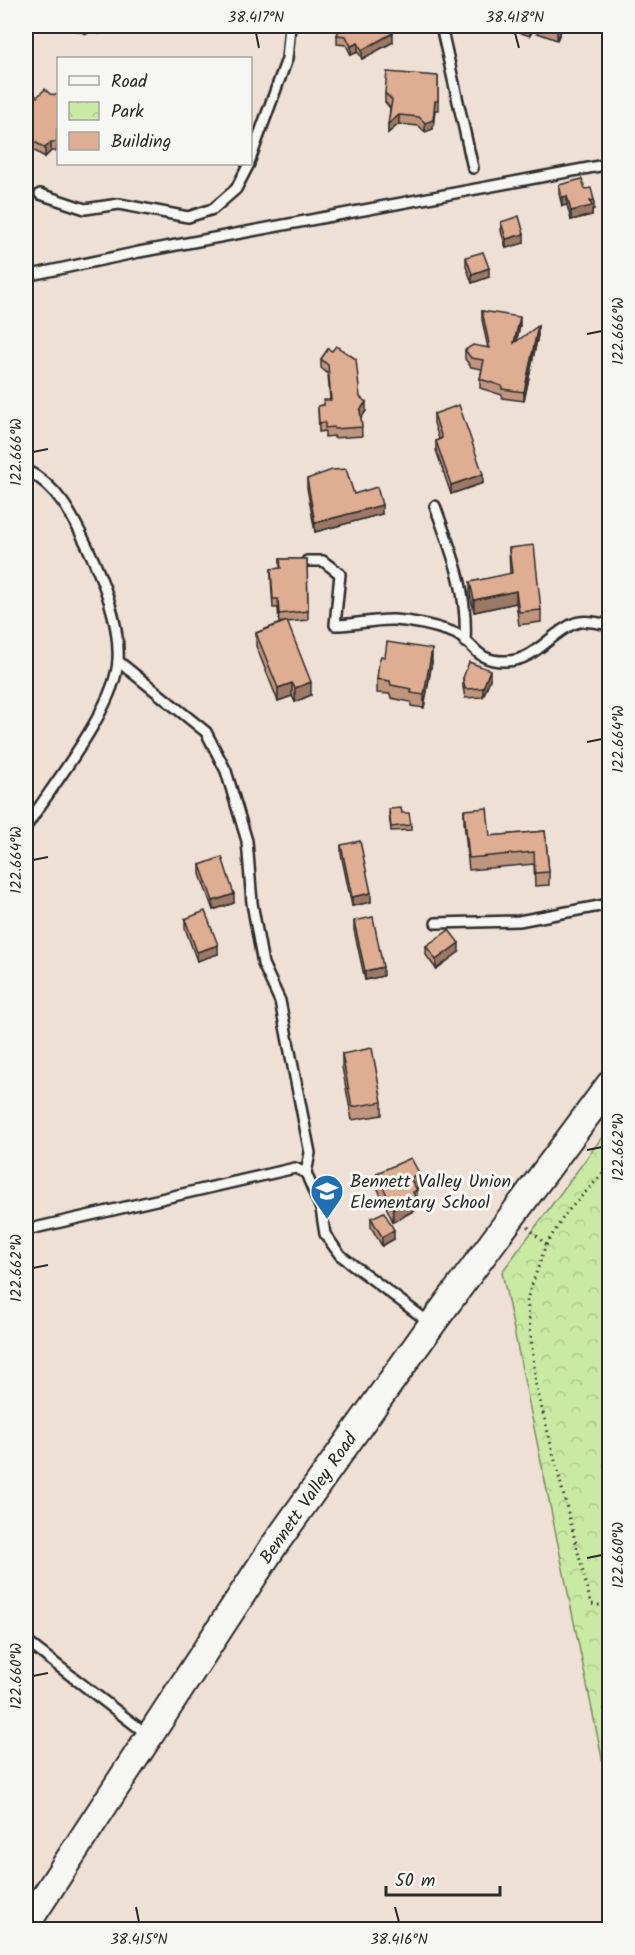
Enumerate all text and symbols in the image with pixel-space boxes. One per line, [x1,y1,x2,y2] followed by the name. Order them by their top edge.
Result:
[228,6,284,30] text: 38.417°N
[486,6,544,30] text: 38.418°N
[57,57,252,165] legend
[111,68,148,97] text: Road
[111,98,144,127] text: Park
[111,128,171,157] text: Building
[607,297,631,365] text: 122.666°W
[5,418,29,486] text: 122.666°W
[607,705,631,773] text: 122.664°W
[5,826,29,894] text: 122.664°W
[607,1113,631,1181] text: 122.662°W
[350,1168,511,1218] place label: Bennett Valley Union Elementary School
[309,1173,345,1220] school or university icon: Bennett Valley Union Elementary School
[5,1234,29,1302] text: 122.662°W
[253,1426,366,1571] street label: Bennett Valley Road
[607,1521,631,1588] text: 122.660°W
[5,1642,29,1709] text: 122.660°W
[386,1859,500,1897] scale bar
[395,1867,435,1896] text: 50 m
[110,1928,168,1952] text: 38.415°N
[370,1928,428,1952] text: 38.416°N

